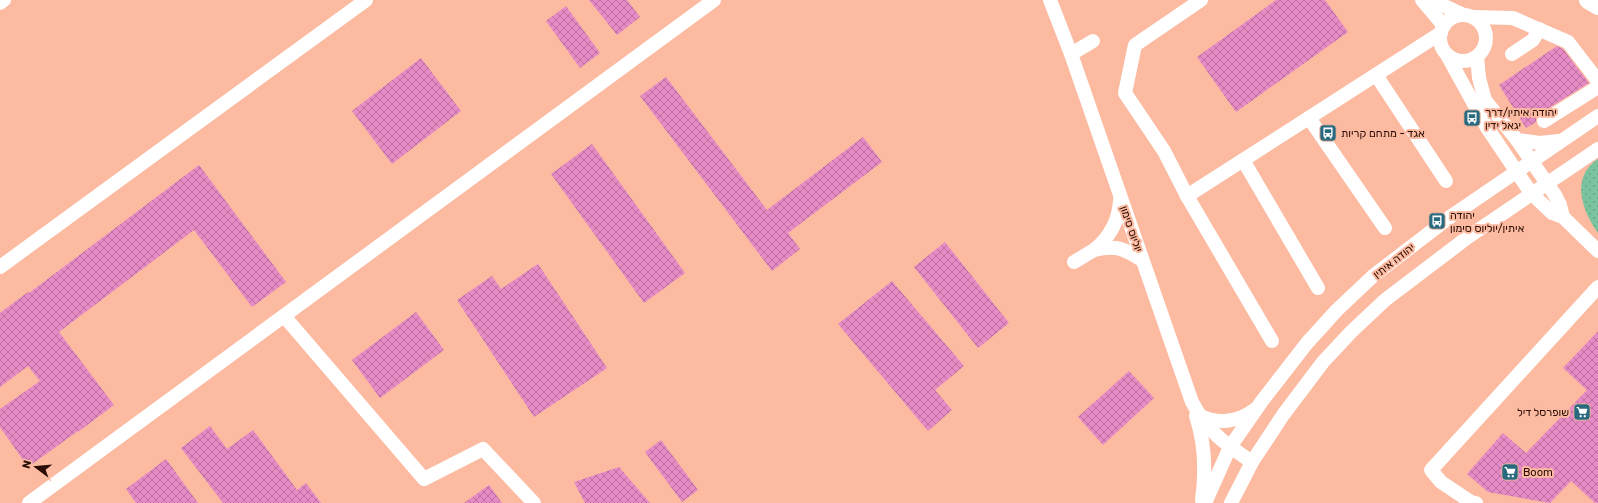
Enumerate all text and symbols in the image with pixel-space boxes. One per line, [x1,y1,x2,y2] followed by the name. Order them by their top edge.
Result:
[1485,106,1557,132] place label: יהודה איתין/דרך יגאל ידין
[1462,108,1482,128] bus stop icon: יהודה איתין/דרך יגאל ידין
[1318,123,1338,143] bus stop icon: אגד - מתחם קריות
[1341,127,1425,140] place label: אגד - מתחם קריות
[1117,204,1145,254] street label: יוליוס סימון
[1450,209,1524,235] place label: יהודה איתין/יוליוס סימון
[1427,211,1447,231] bus stop icon: יהודה איתין/יוליוס סימון
[1371,241,1417,281] street label: יהודה איתין
[1572,402,1592,422] supermarket icon: שופרסל דיל
[1517,406,1569,419] place label: שופרסל דיל
[16,447,56,487] north arrow
[20,459,34,470] text: N
[1500,462,1520,482] supermarket icon: Boom
[1523,466,1553,479] place label: Boom

